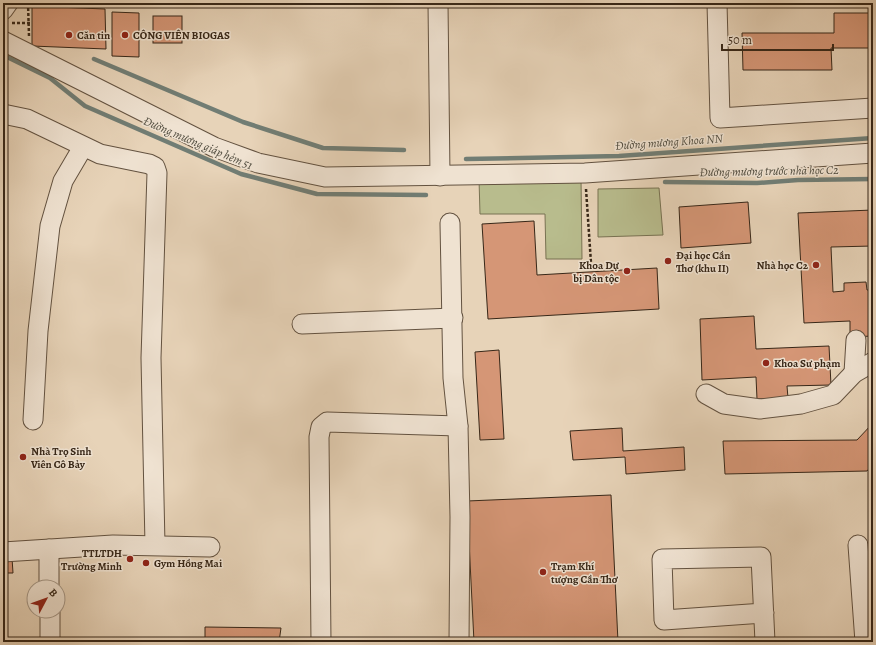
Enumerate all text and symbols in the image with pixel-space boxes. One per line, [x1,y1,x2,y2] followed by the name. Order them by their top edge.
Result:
[722,26,833,52] scale bar
[77,28,110,43] place label: Căn tin
[133,28,230,43] place label: CÔNG VIÊN BIOGAS
[64,30,74,40] marker: Căn tin
[120,30,130,40] marker: CÔNG VIÊN BIOGAS
[728,32,752,48] text: 50 m
[141,113,255,173] water label: Đường mương giáp hẻm 51
[615,130,724,154] water label: Đường mương Khoa NN
[699,162,839,180] water label: Đường mương trước nhà học C2
[676,248,731,276] place label: Đại học Cần Thơ (khu II)
[663,256,673,266] marker: Đại học Cần Thơ (khu II)
[572,258,620,286] place label: Khoa Dự bị Dân tộc
[756,258,809,273] place label: Nhà học C2
[811,260,821,270] marker: Nhà học C2
[622,266,632,276] marker: Khoa Dự bị Dân tộc
[774,356,840,371] place label: Khoa Sư phạm
[761,358,771,368] marker: Khoa Sư phạm
[30,444,92,472] place label: Nhà Trọ Sinh Viên Cô Bảy
[18,452,28,462] marker: Nhà Trọ Sinh Viên Cô Bảy
[61,546,122,574] place label: TTLTDH Trường Minh
[125,554,135,564] marker: TTLTDH Trường Minh
[154,556,222,571] place label: Gym Hồng Mai
[141,558,151,568] marker: Gym Hồng Mai
[551,559,619,587] place label: Trạm Khí tượng Cần Thơ
[538,567,548,577] marker: Trạm Khí tượng Cần Thơ
[26,579,66,619] north arrow
[45,585,61,600] text: B

